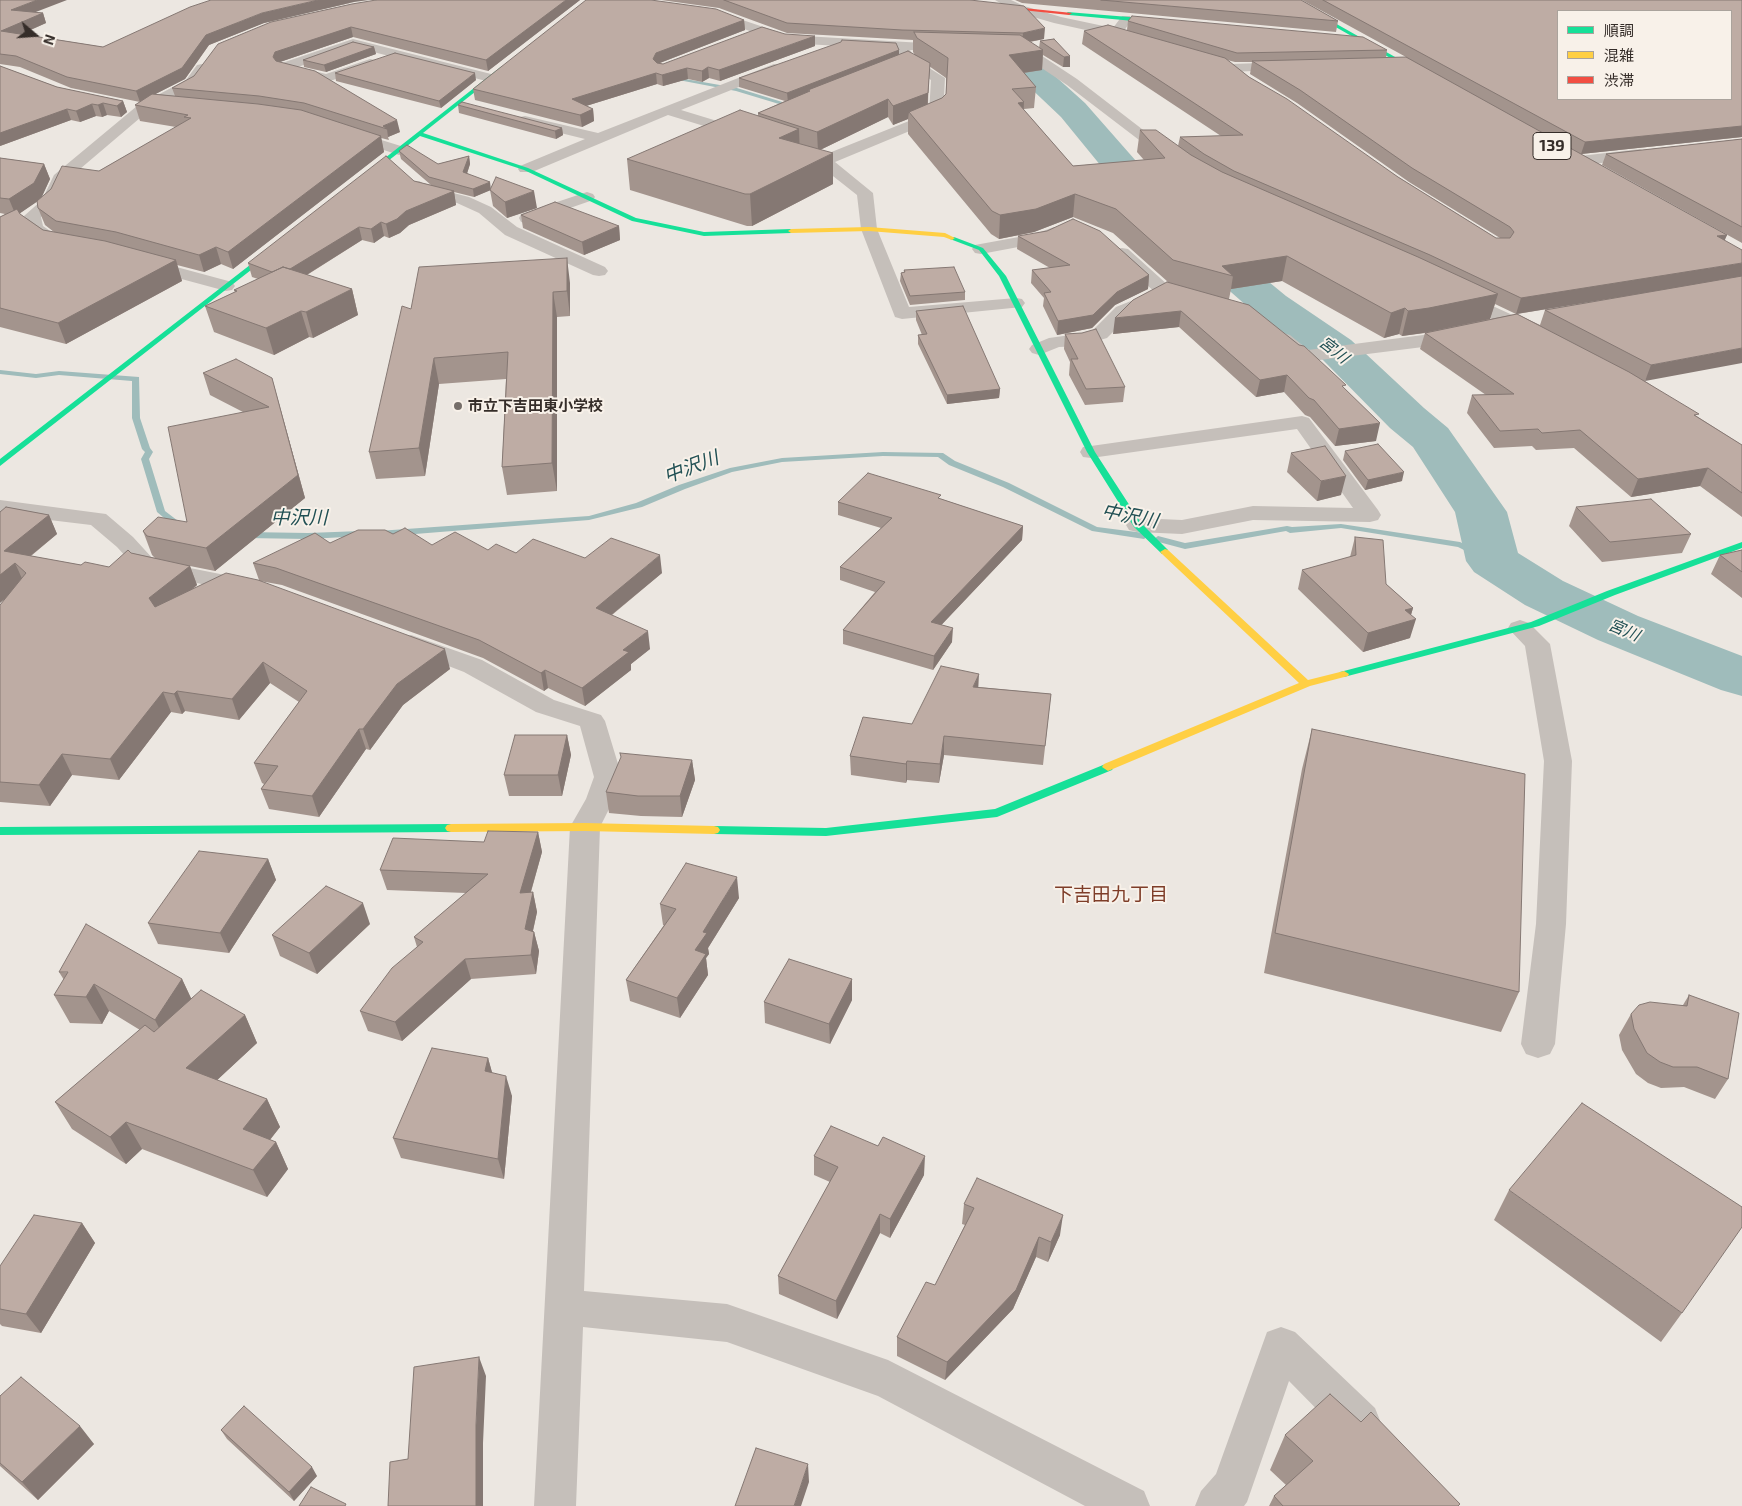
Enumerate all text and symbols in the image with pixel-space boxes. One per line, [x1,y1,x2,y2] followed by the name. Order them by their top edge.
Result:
[10,10,60,60] north arrow
[1557,10,1732,100] legend
[1604,21,1634,39] text: 順調
[40,32,59,47] text: N
[1604,46,1634,64] text: 混雑
[1604,71,1634,89] text: 渋滞
[1533,132,1571,160] road number: 139
[1315,333,1353,367] water label: 宮川
[468,397,603,415] place label: 市立下吉田東小学校
[452,400,464,412] marker: 市立下吉田東小学校
[660,446,722,488] water label: 中沢川
[1100,499,1160,533] water label: 中沢川
[271,507,327,529] water label: 中沢川
[1606,615,1642,645] water label: 宮川
[1054,884,1168,906] district label: 下吉田九丁目

